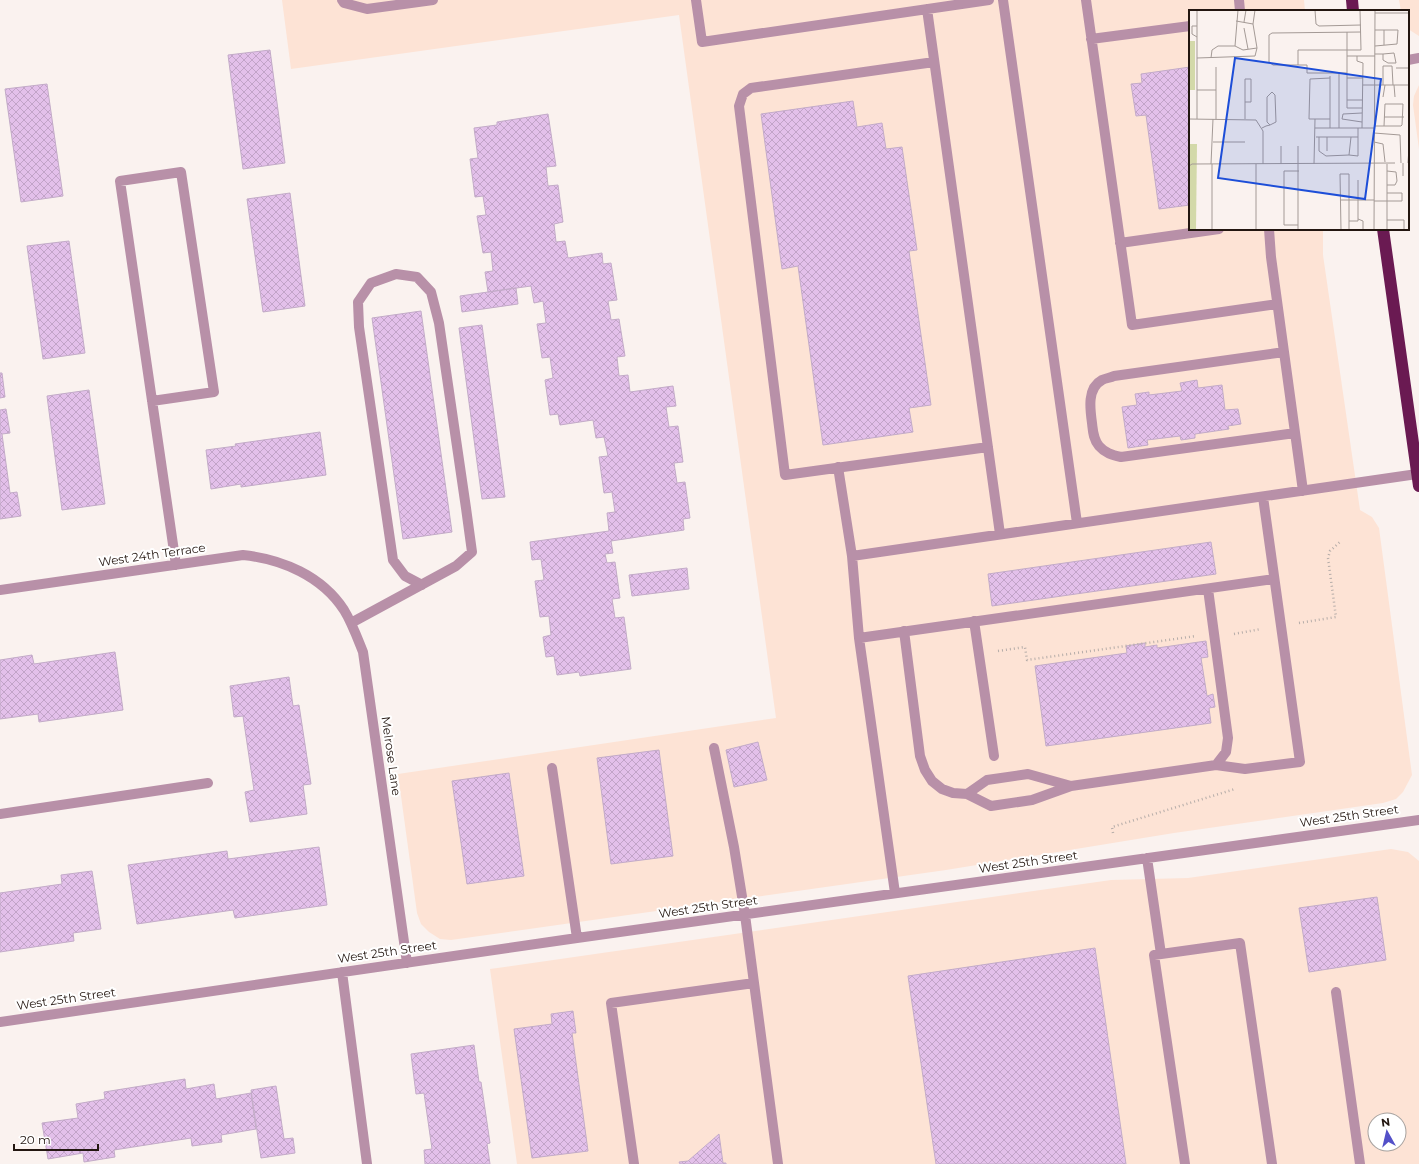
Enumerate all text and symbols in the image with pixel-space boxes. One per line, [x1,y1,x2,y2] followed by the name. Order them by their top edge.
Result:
[1189,10,1409,230] inset map
[97,540,206,569] street label: West 24th Terrace
[379,715,404,797] street label: Melrose Lane
[1298,801,1400,830] street label: West 25th Street
[977,847,1079,876] street label: West 25th Street
[657,892,759,921] street label: West 25th Street
[336,937,438,966] street label: West 25th Street
[15,984,117,1013] street label: West 25th Street
[1367,1112,1407,1152] north arrow
[1380,1115,1391,1130] text: N
[14,1126,98,1152] scale bar
[20,1132,51,1147] text: 20 m

